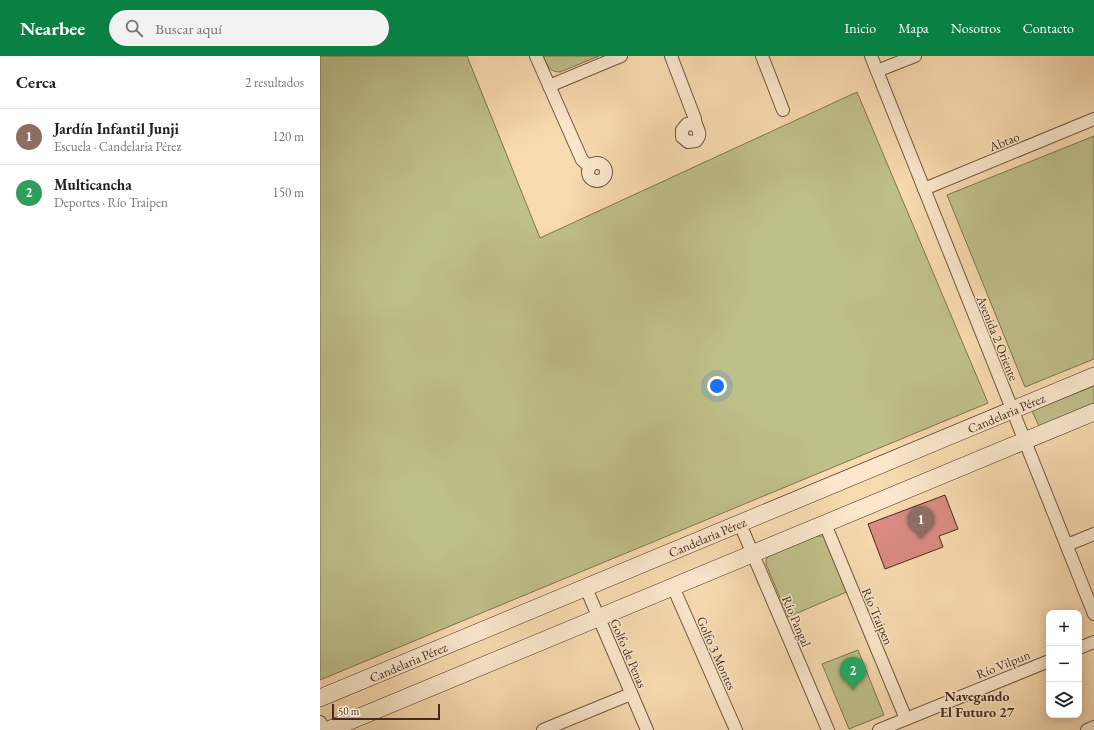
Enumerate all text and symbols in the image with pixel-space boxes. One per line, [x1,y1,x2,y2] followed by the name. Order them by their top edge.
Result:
[109,10,389,46] search box
[20,16,85,41] text: Nearbee
[123,17,145,39] icon: search
[155,19,222,38] text: Buscar aquí
[845,19,876,37] text: Inicio
[898,19,929,37] text: Mapa
[951,19,1001,37] text: Nosotros
[1023,19,1074,37] text: Contacto
[16,71,56,93] text: Cerca
[245,74,304,91] text: 2 resultados
[54,119,179,138] text: Jardín Infantil Junji
[26,128,32,145] text: 1
[273,128,304,145] text: 120 m
[986,128,1022,156] street label: Abtao
[54,138,181,155] text: Escuela · Candelaria Pérez
[54,175,132,194] text: Multicancha
[26,184,32,201] text: 2
[273,184,304,201] text: 150 m
[54,194,168,211] text: Deportes · Río Traipen
[972,292,1022,383] street label: Avenida 2 Oriente
[707,376,727,396] your location
[965,389,1048,437] street label: Candelaria Pérez
[908,506,934,539] pin: 1
[666,513,749,561] street label: Candelaria Pérez
[858,585,897,647] street label: Río Traipen
[778,593,815,649] street label: Río Pangal
[1046,610,1082,718] map controls
[1046,610,1082,646] button: +
[693,614,740,693] street label: Golfo 3 Montes
[606,616,651,690] street label: Golfo de Penas
[367,638,450,686] street label: Candelaria Pérez
[974,646,1033,683] street label: Río Vilpun
[1046,646,1082,682] button: −
[840,657,866,690] pin: 2
[1046,682,1082,718] button: layers
[940,687,1015,721] district label: Navegando El Futuro 27
[332,702,440,721] scale bar
[338,704,359,718] text: 50 m

